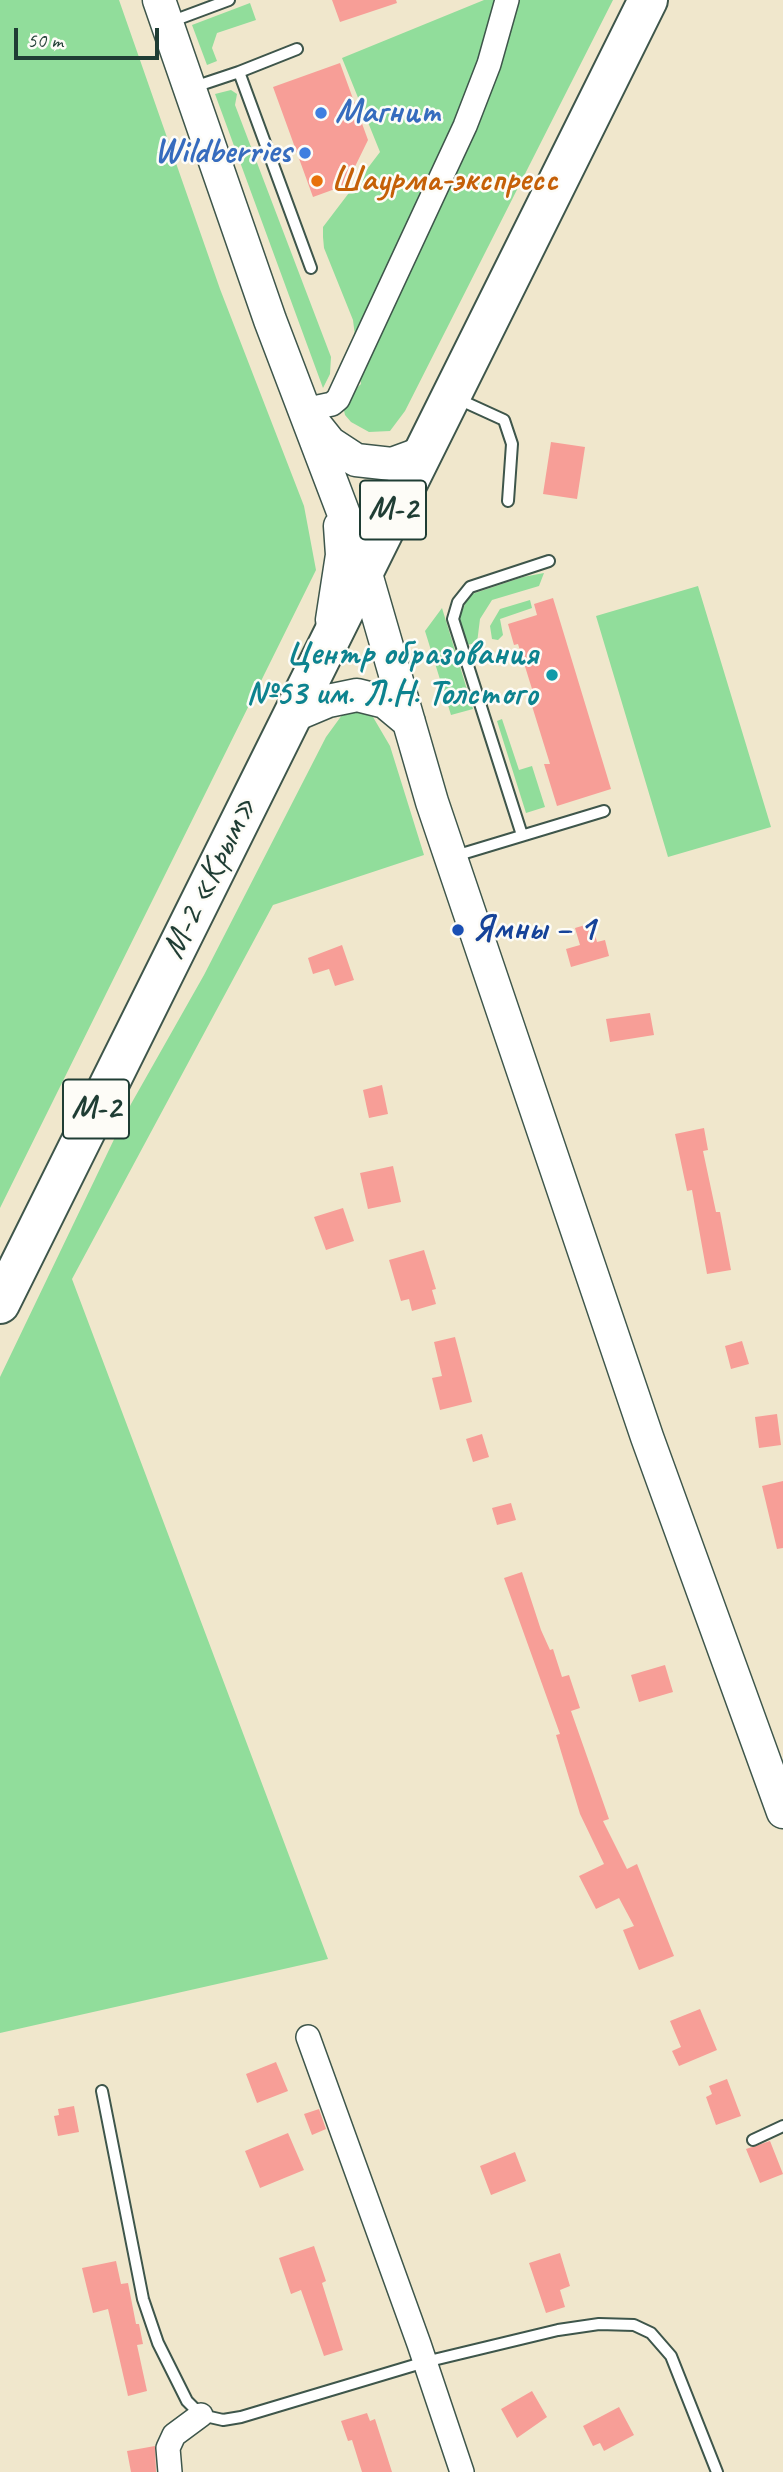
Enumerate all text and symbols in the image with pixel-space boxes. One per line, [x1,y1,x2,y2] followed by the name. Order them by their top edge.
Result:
[18,14,163,58] scale bar
[27,27,63,53] text: 50 m
[335,92,441,134] place label: Магнит
[313,105,329,121] marker: Магнит
[154,132,291,174] place label: Wildberries
[297,145,313,161] marker: Wildberries
[331,160,558,202] place label: Шаурма-экспресс
[309,173,325,189] marker: Шаурма-экспресс
[360,481,426,540] road number: М-2
[246,634,538,716] place label: Центр образования №53 им. Л.Н. Толстого
[544,667,560,683] marker: Центр образования №53 им. Л.Н. Толстого
[153,790,267,966] street label: М-2 «Крым»
[472,909,595,951] place label: Ямны – 1
[450,922,466,938] marker: Ямны – 1
[63,1079,129,1138] road number: М-2

